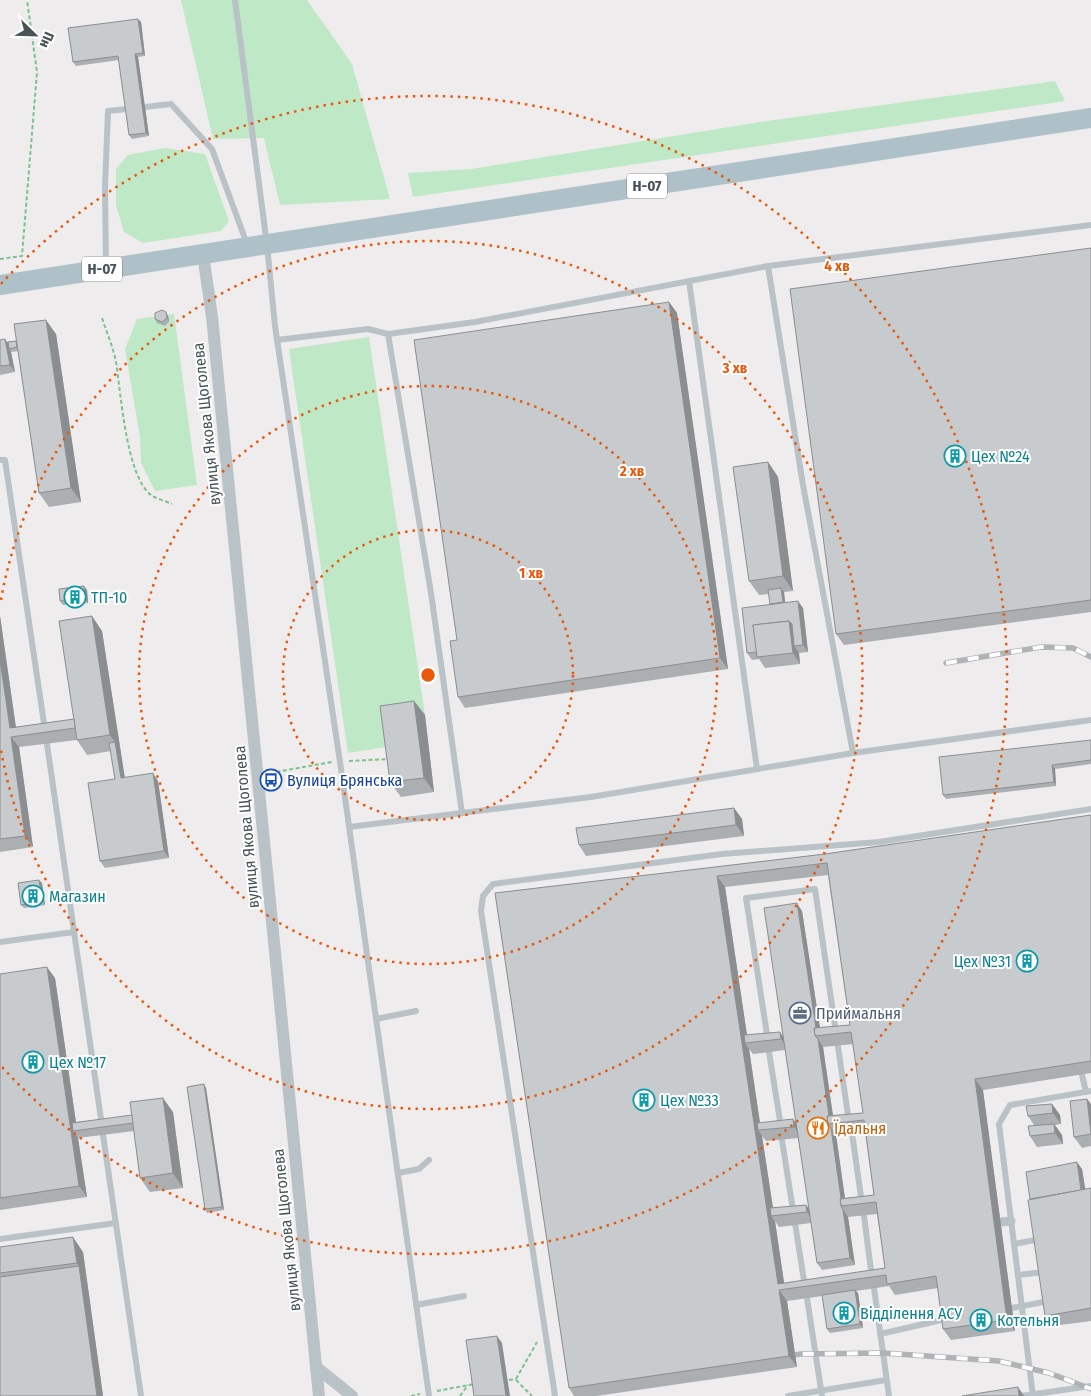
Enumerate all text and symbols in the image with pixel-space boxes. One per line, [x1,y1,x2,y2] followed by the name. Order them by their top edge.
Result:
[10,10,60,60] north arrow
[36,29,57,51] text: Пн
[627,174,667,198] road number: Н-07
[82,256,122,282] road number: Н-07
[824,257,850,275] text: 4 хв
[188,342,224,506] street label: вулиця Якова Щоголева
[722,359,748,377] text: 3 хв
[943,444,967,468] building icon: Цех №24
[971,447,1030,466] place label: Цех №24
[619,462,645,480] text: 2 хв
[519,564,543,582] text: 1 хв
[63,585,87,609] building icon: ТП-10
[91,588,127,607] place label: ТП-10
[419,666,437,684] centre of rings
[230,745,263,909] street label: вулиця Якова Щоголева
[259,768,283,792] bus stop icon: Вулиця Брянська
[287,771,402,790] place label: Вулиця Брянська
[21,884,45,908] building icon: Магазин
[49,887,106,906] place label: Магазин
[1015,949,1039,973] building icon: Цех №31
[954,952,1011,971] place label: Цех №31
[788,1001,812,1025] office icon: Приймальня
[816,1004,901,1023] place label: Приймальня
[21,1050,45,1074] building icon: Цех №17
[49,1053,107,1072] place label: Цех №17
[632,1088,656,1112] building icon: Цех №33
[660,1091,719,1110] place label: Цех №33
[806,1116,830,1140] restaurant icon: Їдальня
[833,1119,886,1138] place label: Їдальня
[268,1148,304,1312] street label: вулиця Якова Щоголева
[832,1301,856,1325] building icon: Відділення АСУ
[860,1304,962,1323] place label: Відділення АСУ
[969,1308,993,1332] building icon: Котельня
[997,1311,1059,1330] place label: Котельня

